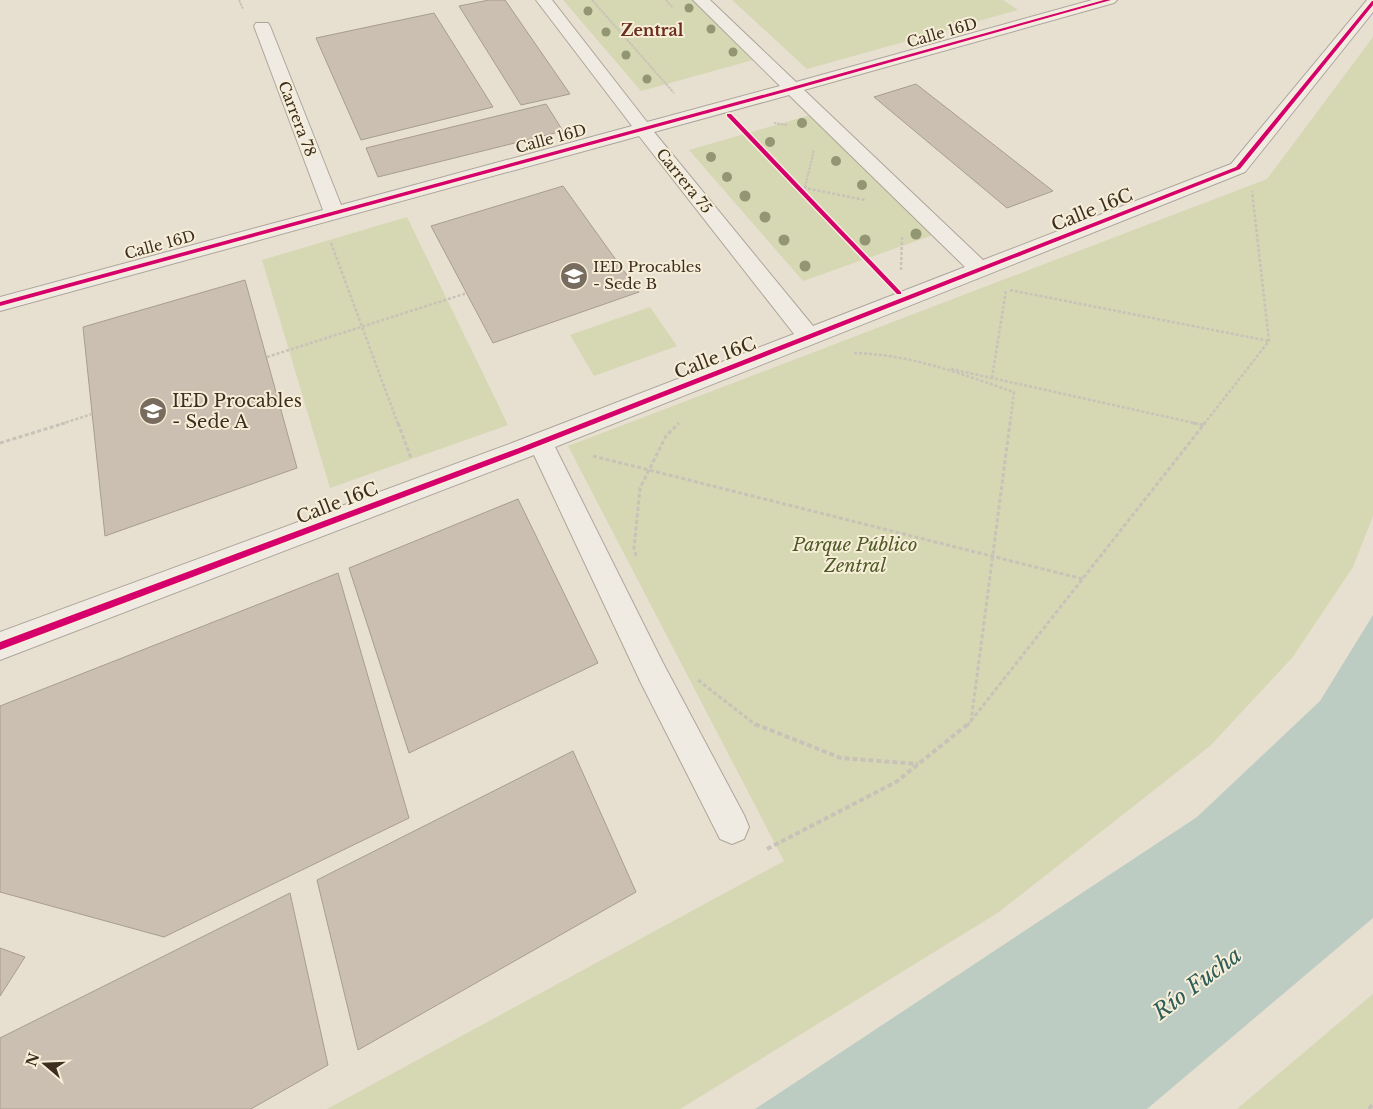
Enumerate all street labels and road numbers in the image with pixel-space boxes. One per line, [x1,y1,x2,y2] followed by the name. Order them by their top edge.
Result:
[904,13,979,52] street label: Calle 16D
[274,78,321,159] street label: Carrera 78
[513,120,588,157] street label: Calle 16D
[652,144,716,217] street label: Carrera 75
[1048,184,1136,236] street label: Calle 16C
[122,226,197,263] street label: Calle 16D
[671,332,759,384] street label: Calle 16C
[293,477,381,529] street label: Calle 16C

